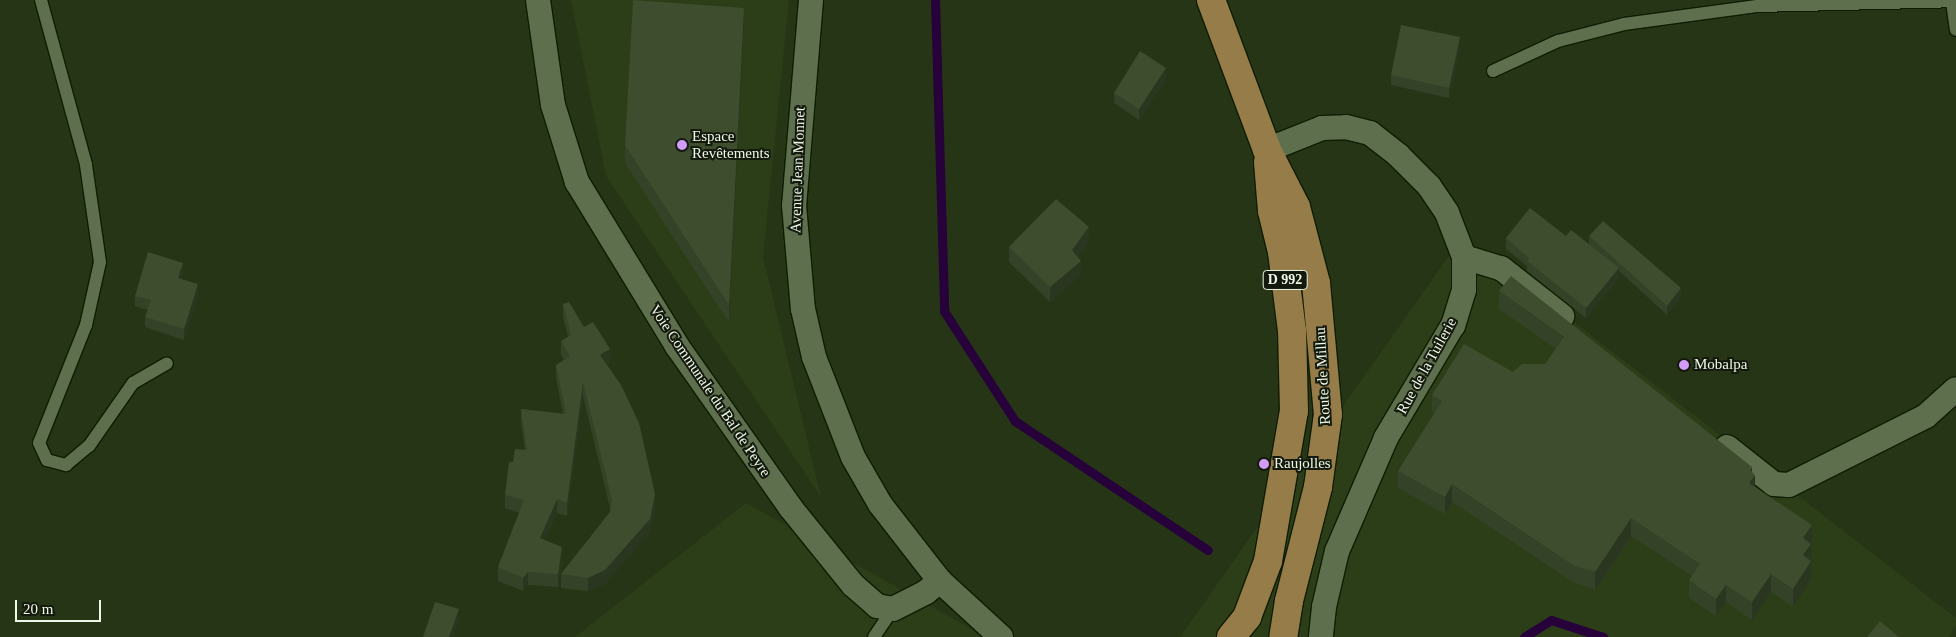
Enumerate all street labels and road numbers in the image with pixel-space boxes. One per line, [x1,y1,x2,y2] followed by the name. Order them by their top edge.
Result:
[787,107,809,233] street label: Avenue Jean Monnet
[1262,268,1308,292] road number: D 992
[646,302,774,480] street label: Voie Communale du Bal de Peyre
[1393,315,1461,417] street label: Rue de la Tuilerie
[1311,327,1335,425] street label: Route de Millau

